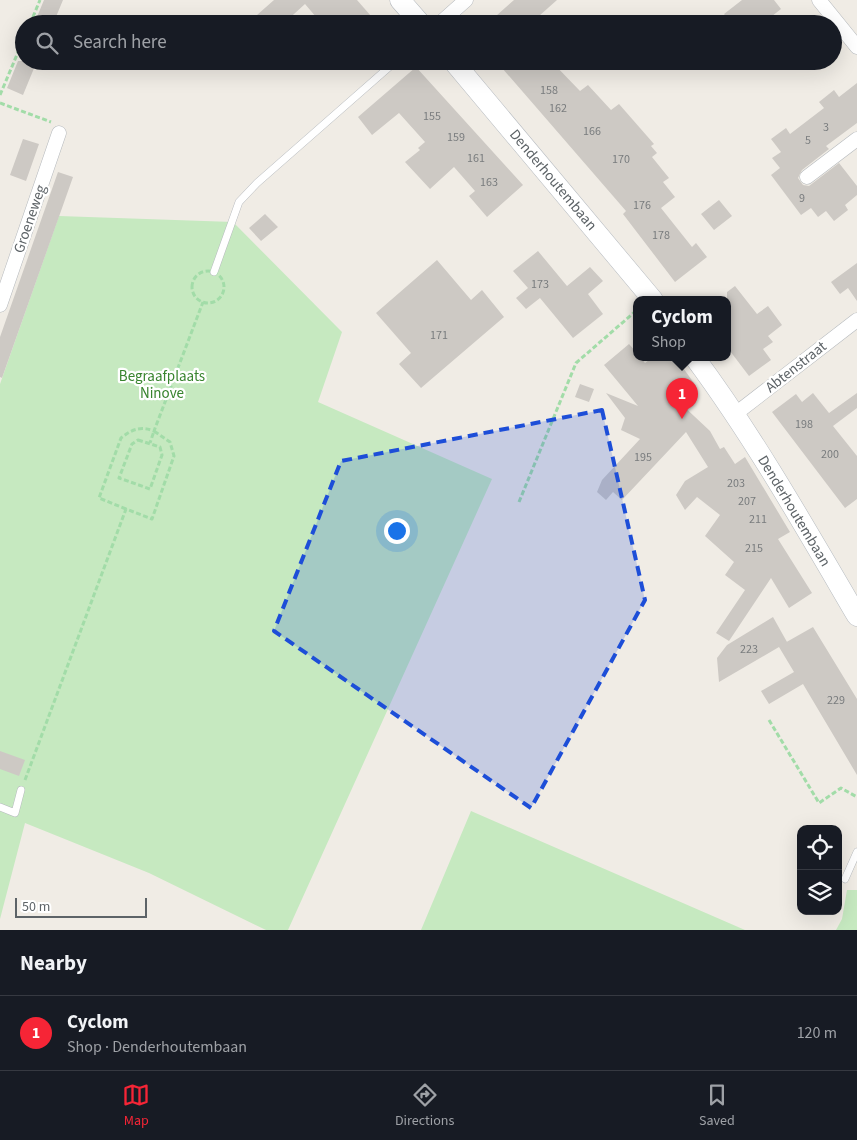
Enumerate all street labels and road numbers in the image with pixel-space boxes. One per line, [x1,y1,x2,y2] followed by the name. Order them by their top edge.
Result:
[504,125,602,235] street label: Denderhoutembaan
[8,182,52,256] street label: Groeneweg
[761,336,831,398] street label: Abtenstraat
[752,451,836,571] street label: Denderhoutembaan

